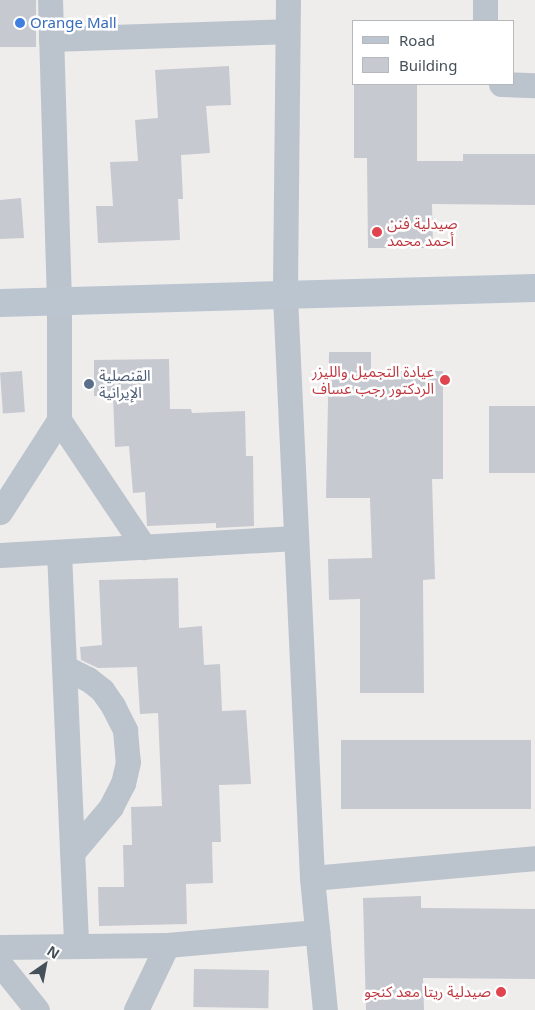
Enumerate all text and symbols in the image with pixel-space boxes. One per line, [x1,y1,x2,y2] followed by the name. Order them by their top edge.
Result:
[30,14,117,32] place label: Orange Mall
[14,17,26,29] marker: Orange Mall
[352,20,515,85] legend
[399,30,435,50] text: Road
[399,55,457,75] text: Building
[387,214,458,249] place label: صيدلية فنن أحمد محمد
[371,226,383,238] marker: صيدلية فنن أحمد محمد
[312,362,434,397] place label: عيادة التجميل والليزر الردكتور رجب عساف
[99,366,151,401] place label: القنصلية الإيرانية
[438,373,452,387] marker: عيادة التجميل والليزر الردكتور رجب عساف
[83,378,95,390] marker: القنصلية الإيرانية
[20,940,70,990] north arrow
[43,941,63,963] text: N
[364,983,491,1001] place label: صيدلية ريتا معد كنجو
[495,986,507,998] marker: صيدلية ريتا معد كنجو

